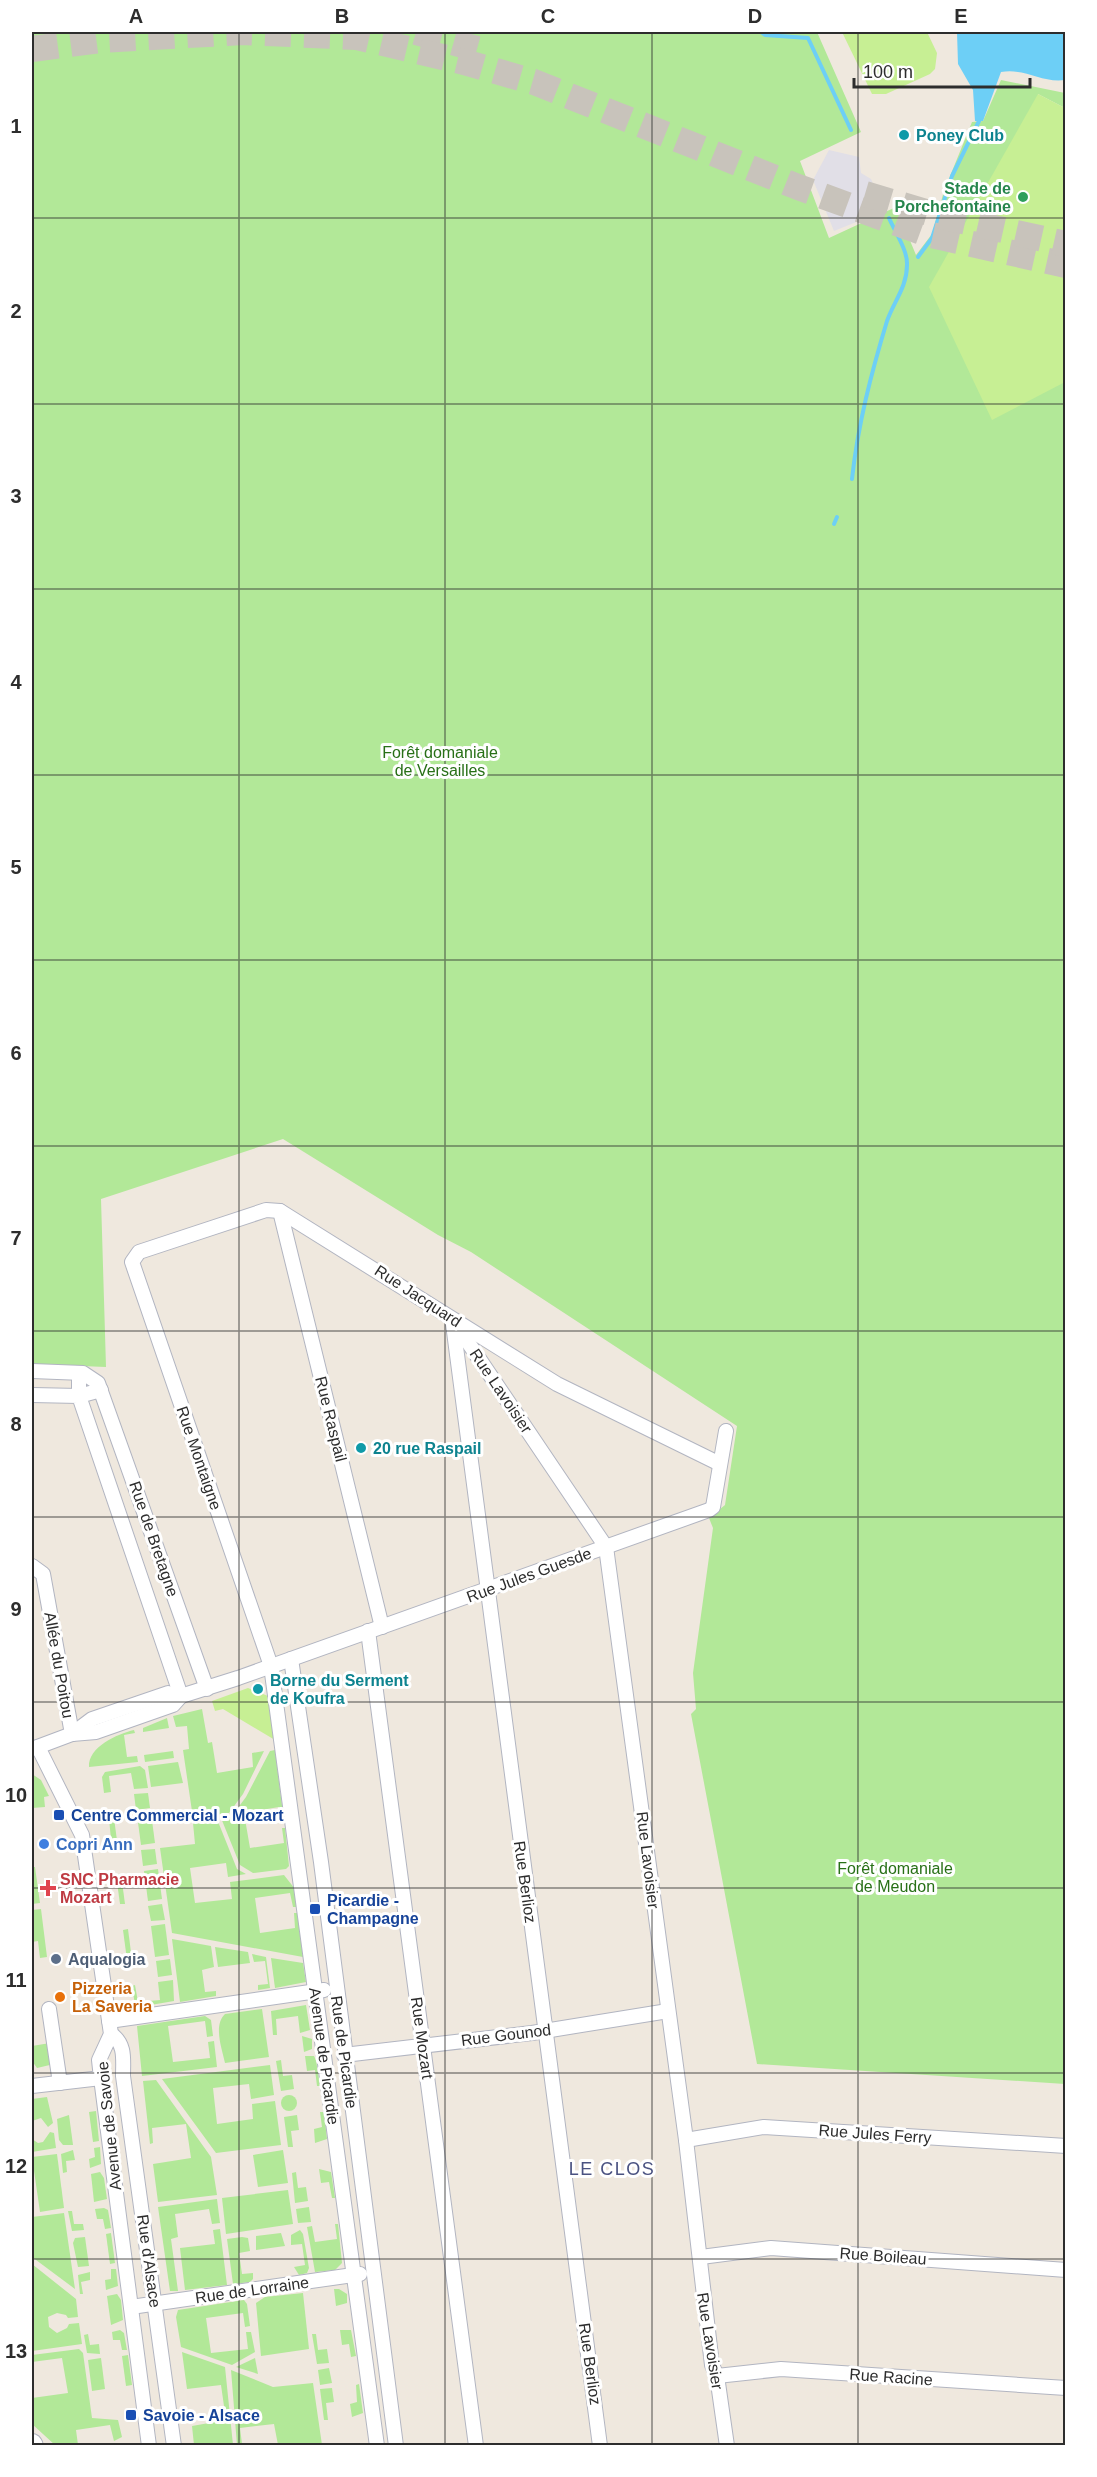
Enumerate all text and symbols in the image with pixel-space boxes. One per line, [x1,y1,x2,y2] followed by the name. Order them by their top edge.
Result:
[129,5,143,27] text: A
[335,5,349,27] text: B
[541,5,555,27] text: C
[748,5,762,27] text: D
[954,5,968,27] text: E
[854,51,1030,89] scale bar
[863,62,913,82] text: 100 m
[10,115,22,137] text: 1
[916,127,1004,144] place label: Poney Club
[897,128,911,142] marker: Poney Club
[895,180,1011,215] place label: Stade de Porchefontaine
[1016,190,1030,204] marker: Stade de Porchefontaine
[10,300,22,322] text: 2
[10,485,22,507] text: 3
[10,671,22,693] text: 4
[382,744,498,779] park label: Forêt domaniale de Versailles
[10,856,22,878] text: 5
[10,1042,22,1064] text: 6
[10,1227,22,1249] text: 7
[372,1262,464,1330] street label: Rue Jacquard
[467,1346,536,1437] street label: Rue Lavoisier
[312,1375,350,1463] street label: Rue Raspail
[173,1404,225,1512] street label: Rue Montaigne
[10,1413,22,1435] text: 8
[373,1440,482,1457] place label: 20 rue Raspail
[354,1441,368,1455] marker: 20 rue Raspail
[126,1479,182,1599] street label: Rue de Bretagne
[464,1544,594,1605] street label: Rue Jules Guesde
[10,1598,22,1620] text: 9
[41,1611,77,1719] street label: Allée du Poitou
[270,1672,409,1707] place label: Borne du Serment de Koufra
[251,1682,265,1696] marker: Borne du Serment de Koufra
[5,1784,27,1806] text: 10
[71,1807,284,1824] place label: Centre Commercial - Mozart
[52,1808,66,1822] marker: Centre Commercial - Mozart
[634,1810,662,1910] street label: Rue Lavoisier
[56,1836,133,1853] place label: Copri Ann
[37,1837,51,1851] marker: Copri Ann
[511,1840,539,1924] street label: Rue Berlioz
[837,1860,953,1895] park label: Forêt domaniale de Meudon
[60,1871,179,1906] place label: SNC Pharmacie Mozart
[41,1881,55,1895] marker: SNC Pharmacie Mozart
[327,1892,419,1927] place label: Picardie - Champagne
[308,1902,322,1916] marker: Picardie - Champagne
[68,1951,145,1968] place label: Aqualogia
[49,1952,63,1966] marker: Aqualogia
[5,1969,27,1991] text: 11
[72,1980,152,2015] place label: Pizzeria La Saveria
[306,1986,342,2126] street label: Avenue de Picardie
[53,1990,67,2004] marker: Pizzeria La Saveria
[328,1994,360,2110] street label: Rue de Picardie
[408,1996,436,2081] street label: Rue Mozart
[460,2021,552,2049] street label: Rue Gounod
[94,2061,124,2191] street label: Avenue de Savoie
[818,2122,932,2146] street label: Rue Jules Ferry
[5,2155,27,2177] text: 12
[569,2159,655,2179] district label: LE CLOS
[134,2213,164,2309] street label: Rue d'Alsace
[839,2244,927,2268] street label: Rue Boileau
[194,2274,310,2306] street label: Rue de Lorraine
[694,2291,726,2391] street label: Rue Lavoisier
[576,2322,604,2406] street label: Rue Berlioz
[5,2340,27,2362] text: 13
[849,2366,933,2388] street label: Rue Racine
[143,2407,260,2424] place label: Savoie - Alsace
[124,2408,138,2422] marker: Savoie - Alsace

